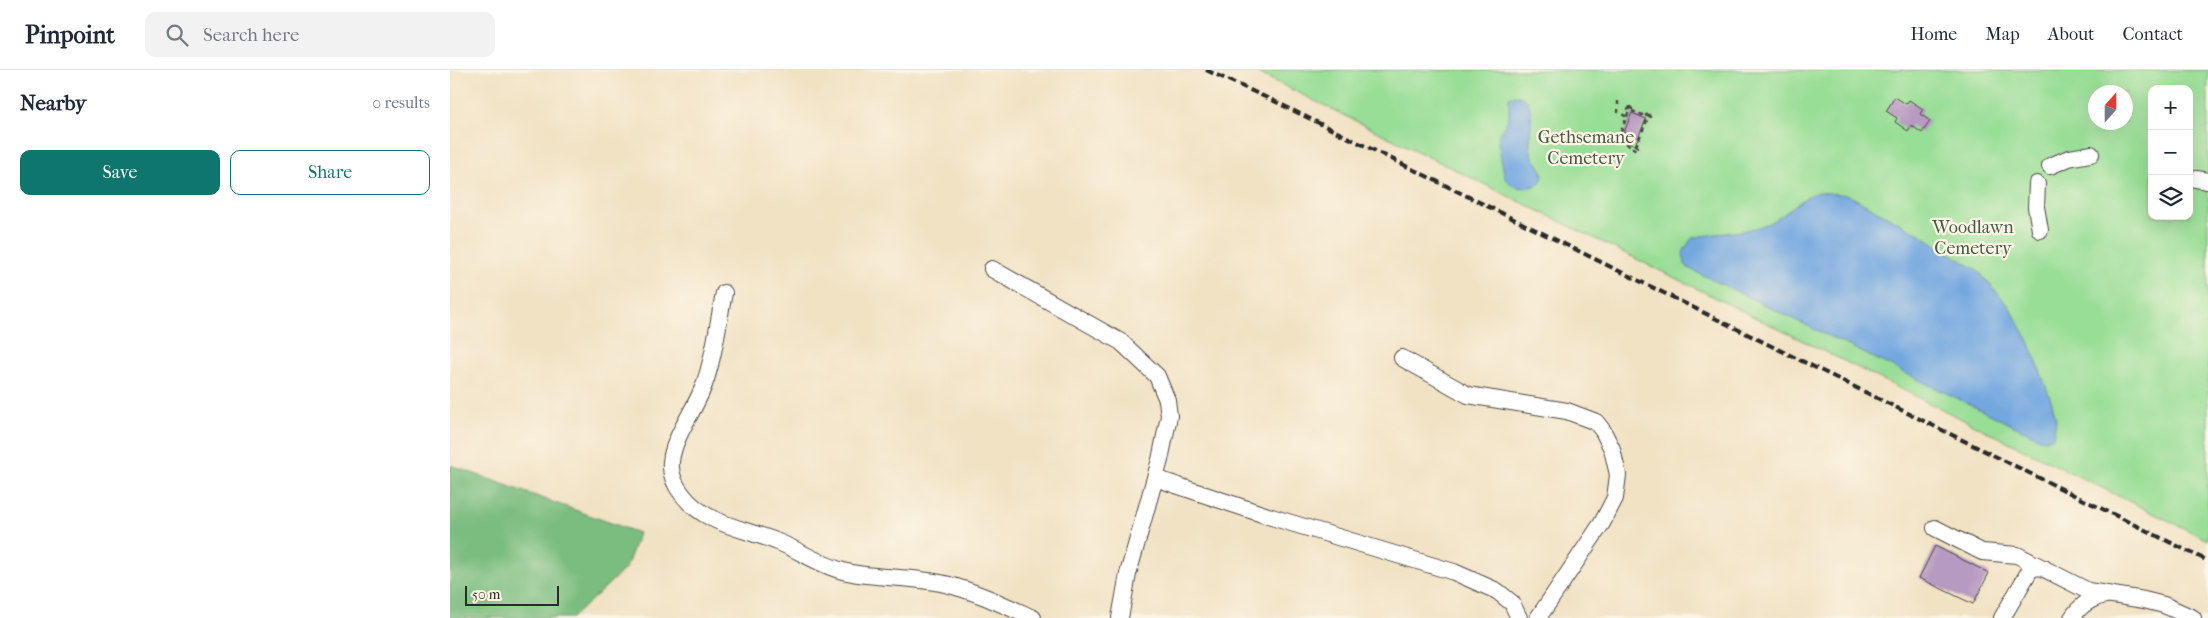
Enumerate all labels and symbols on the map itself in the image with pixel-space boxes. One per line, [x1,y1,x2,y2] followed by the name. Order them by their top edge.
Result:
[2088,85,2133,130] north arrow
[1538,127,1634,169] park label: Gethsemane Cemetery
[1931,217,2014,259] park label: Woodlawn Cemetery
[465,583,559,606] scale bar

